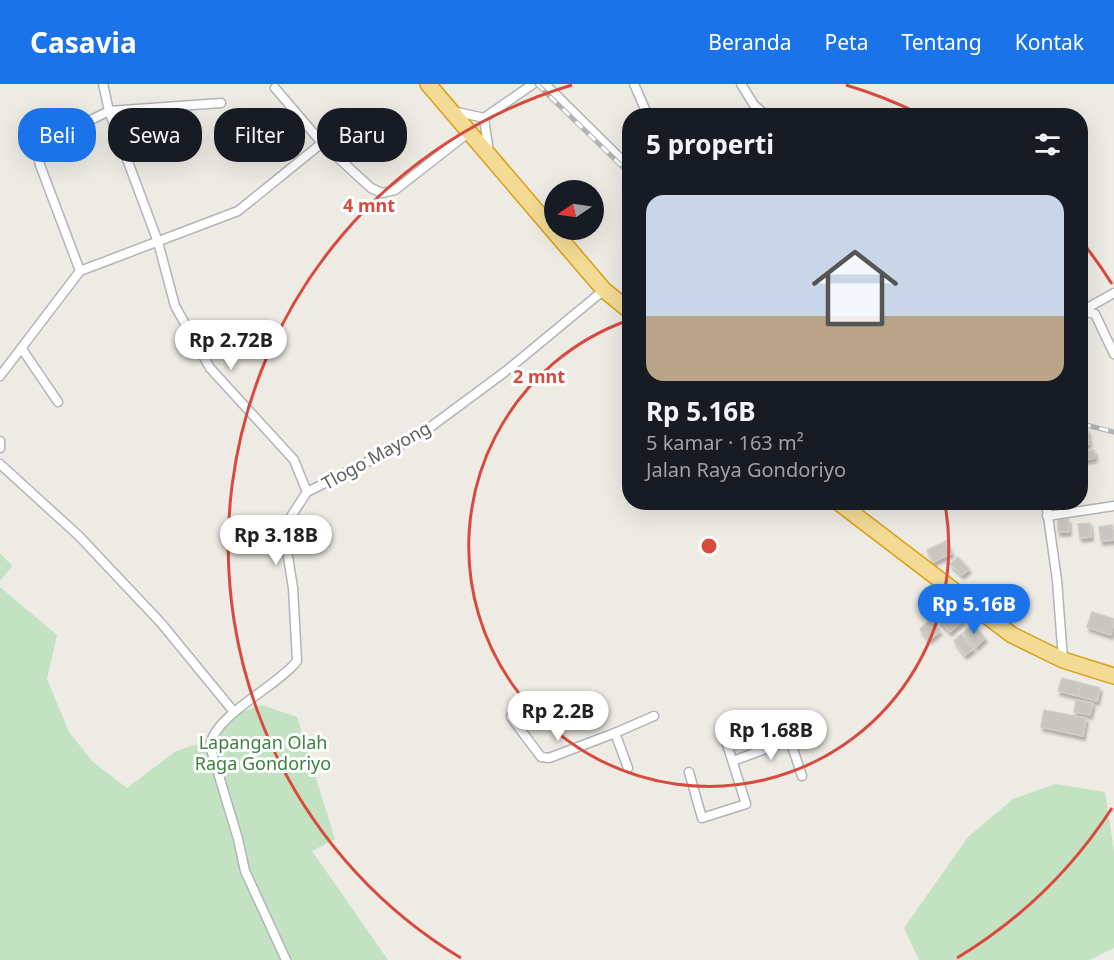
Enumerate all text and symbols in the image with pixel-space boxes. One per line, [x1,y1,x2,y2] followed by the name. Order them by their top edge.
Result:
[30,23,137,61] text: Casavia
[708,28,792,56] text: Beranda
[825,28,868,56] text: Peta
[901,28,982,56] text: Tentang
[1015,28,1084,56] text: Kontak
[18,108,96,162] chip: Beli
[108,108,202,162] chip: Sewa
[214,108,305,162] chip: Filter
[317,108,407,162] chip: Baru
[646,126,774,162] text: 5 properti
[1031,128,1064,161] icon: filters
[544,180,604,240] north arrow
[544,180,604,240] map controls
[343,193,395,217] text: 4 mnt
[801,234,909,342] icon: home
[169,320,293,371] pin: Rp 2.72B
[189,326,273,353] text: Rp 2.72B
[513,364,565,388] text: 2 mnt
[646,393,755,429] text: Rp 5.16B
[317,415,435,495] street label: Tlogo Mayong
[646,429,804,456] text: 5 kamar · 163 m²
[646,456,846,483] text: Jalan Raya Gondoriyo
[214,515,338,566] pin: Rp 3.18B
[234,521,318,548] text: Rp 3.18B
[699,536,719,556] centre of rings
[912,584,1036,635] pin: Rp 5.16B
[932,590,1016,617] text: Rp 5.16B
[503,691,613,742] pin: Rp 2.2B
[522,697,594,724] text: Rp 2.2B
[709,710,833,761] pin: Rp 1.68B
[729,716,813,743] text: Rp 1.68B
[195,730,331,775] park label: Lapangan Olah Raga Gondoriyo

